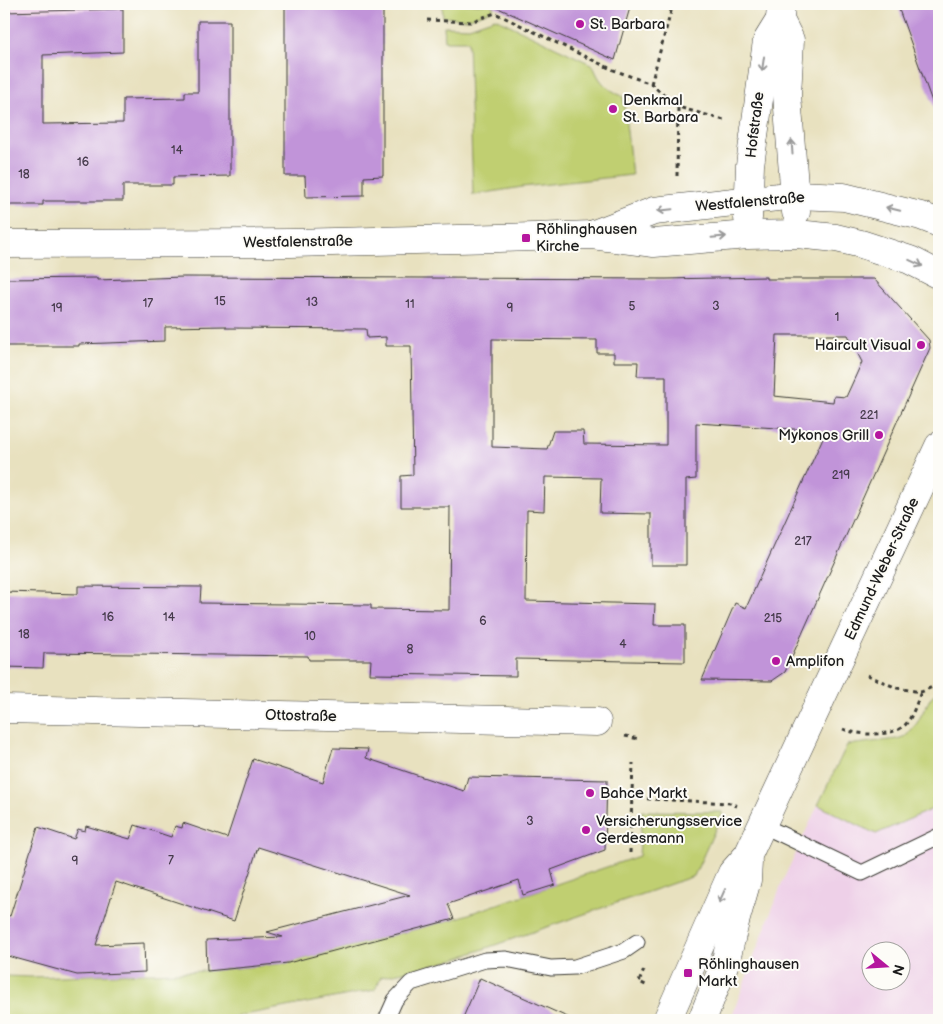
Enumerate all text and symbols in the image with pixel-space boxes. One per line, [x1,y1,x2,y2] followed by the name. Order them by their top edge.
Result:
[590,15,665,34] place label: St. Barbara
[574,18,586,30] marker: St. Barbara
[758,56,768,72] one-way arrow
[623,91,698,127] place label: Denkmal St. Barbara
[742,91,768,159] street label: Hofstraße
[607,103,619,115] marker: Denkmal St. Barbara
[787,139,797,155] one-way arrow
[171,143,184,158] house number: 14
[77,155,89,170] house number: 16
[18,167,30,182] house number: 18
[694,188,806,216] street label: Westfalenstraße
[885,204,901,213] one-way arrow
[657,205,673,215] one-way arrow
[536,220,637,256] place label: Röhlinghausen Kirche
[243,232,353,252] street label: Westfalenstraße
[520,232,532,244] marker: Röhlinghausen Kirche
[710,232,726,242] one-way arrow
[908,258,923,268] one-way arrow
[214,294,226,309] house number: 15
[306,295,318,310] house number: 13
[143,296,153,311] house number: 17
[405,297,415,312] house number: 11
[629,299,636,314] house number: 5
[712,299,720,314] house number: 3
[51,301,63,316] house number: 19
[507,301,514,316] house number: 9
[835,310,839,325] house number: 1
[815,336,911,355] place label: Haircult Visual
[915,339,927,351] marker: Haircult Visual
[860,408,878,423] house number: 221
[778,426,869,445] place label: Mykonos Grill
[873,429,885,441] marker: Mykonos Grill
[832,468,850,483] house number: 219
[841,495,923,643] street label: Edmund-Weber-Straße
[794,534,812,549] house number: 217
[102,610,114,625] house number: 16
[163,610,176,625] house number: 14
[764,611,782,626] house number: 215
[479,614,487,629] house number: 6
[18,627,30,642] house number: 18
[304,629,316,644] house number: 10
[619,637,627,652] house number: 4
[407,642,414,657] house number: 8
[786,652,844,671] place label: Amplifon
[770,655,782,667] marker: Amplifon
[265,706,337,726] street label: Ottostraße
[600,784,688,803] place label: Bahce Markt
[584,787,596,799] marker: Bahce Markt
[596,812,742,848] place label: Versicherungsservice Gerdesmann
[526,814,534,829] house number: 3
[580,824,592,836] marker: Versicherungsservice Gerdesmann
[168,853,174,868] house number: 7
[72,854,79,869] house number: 9
[716,888,726,903] one-way arrow
[860,942,910,992] north arrow
[698,955,799,991] place label: Röhlinghausen Markt
[888,962,908,977] text: N
[682,967,694,979] marker: Röhlinghausen Markt

